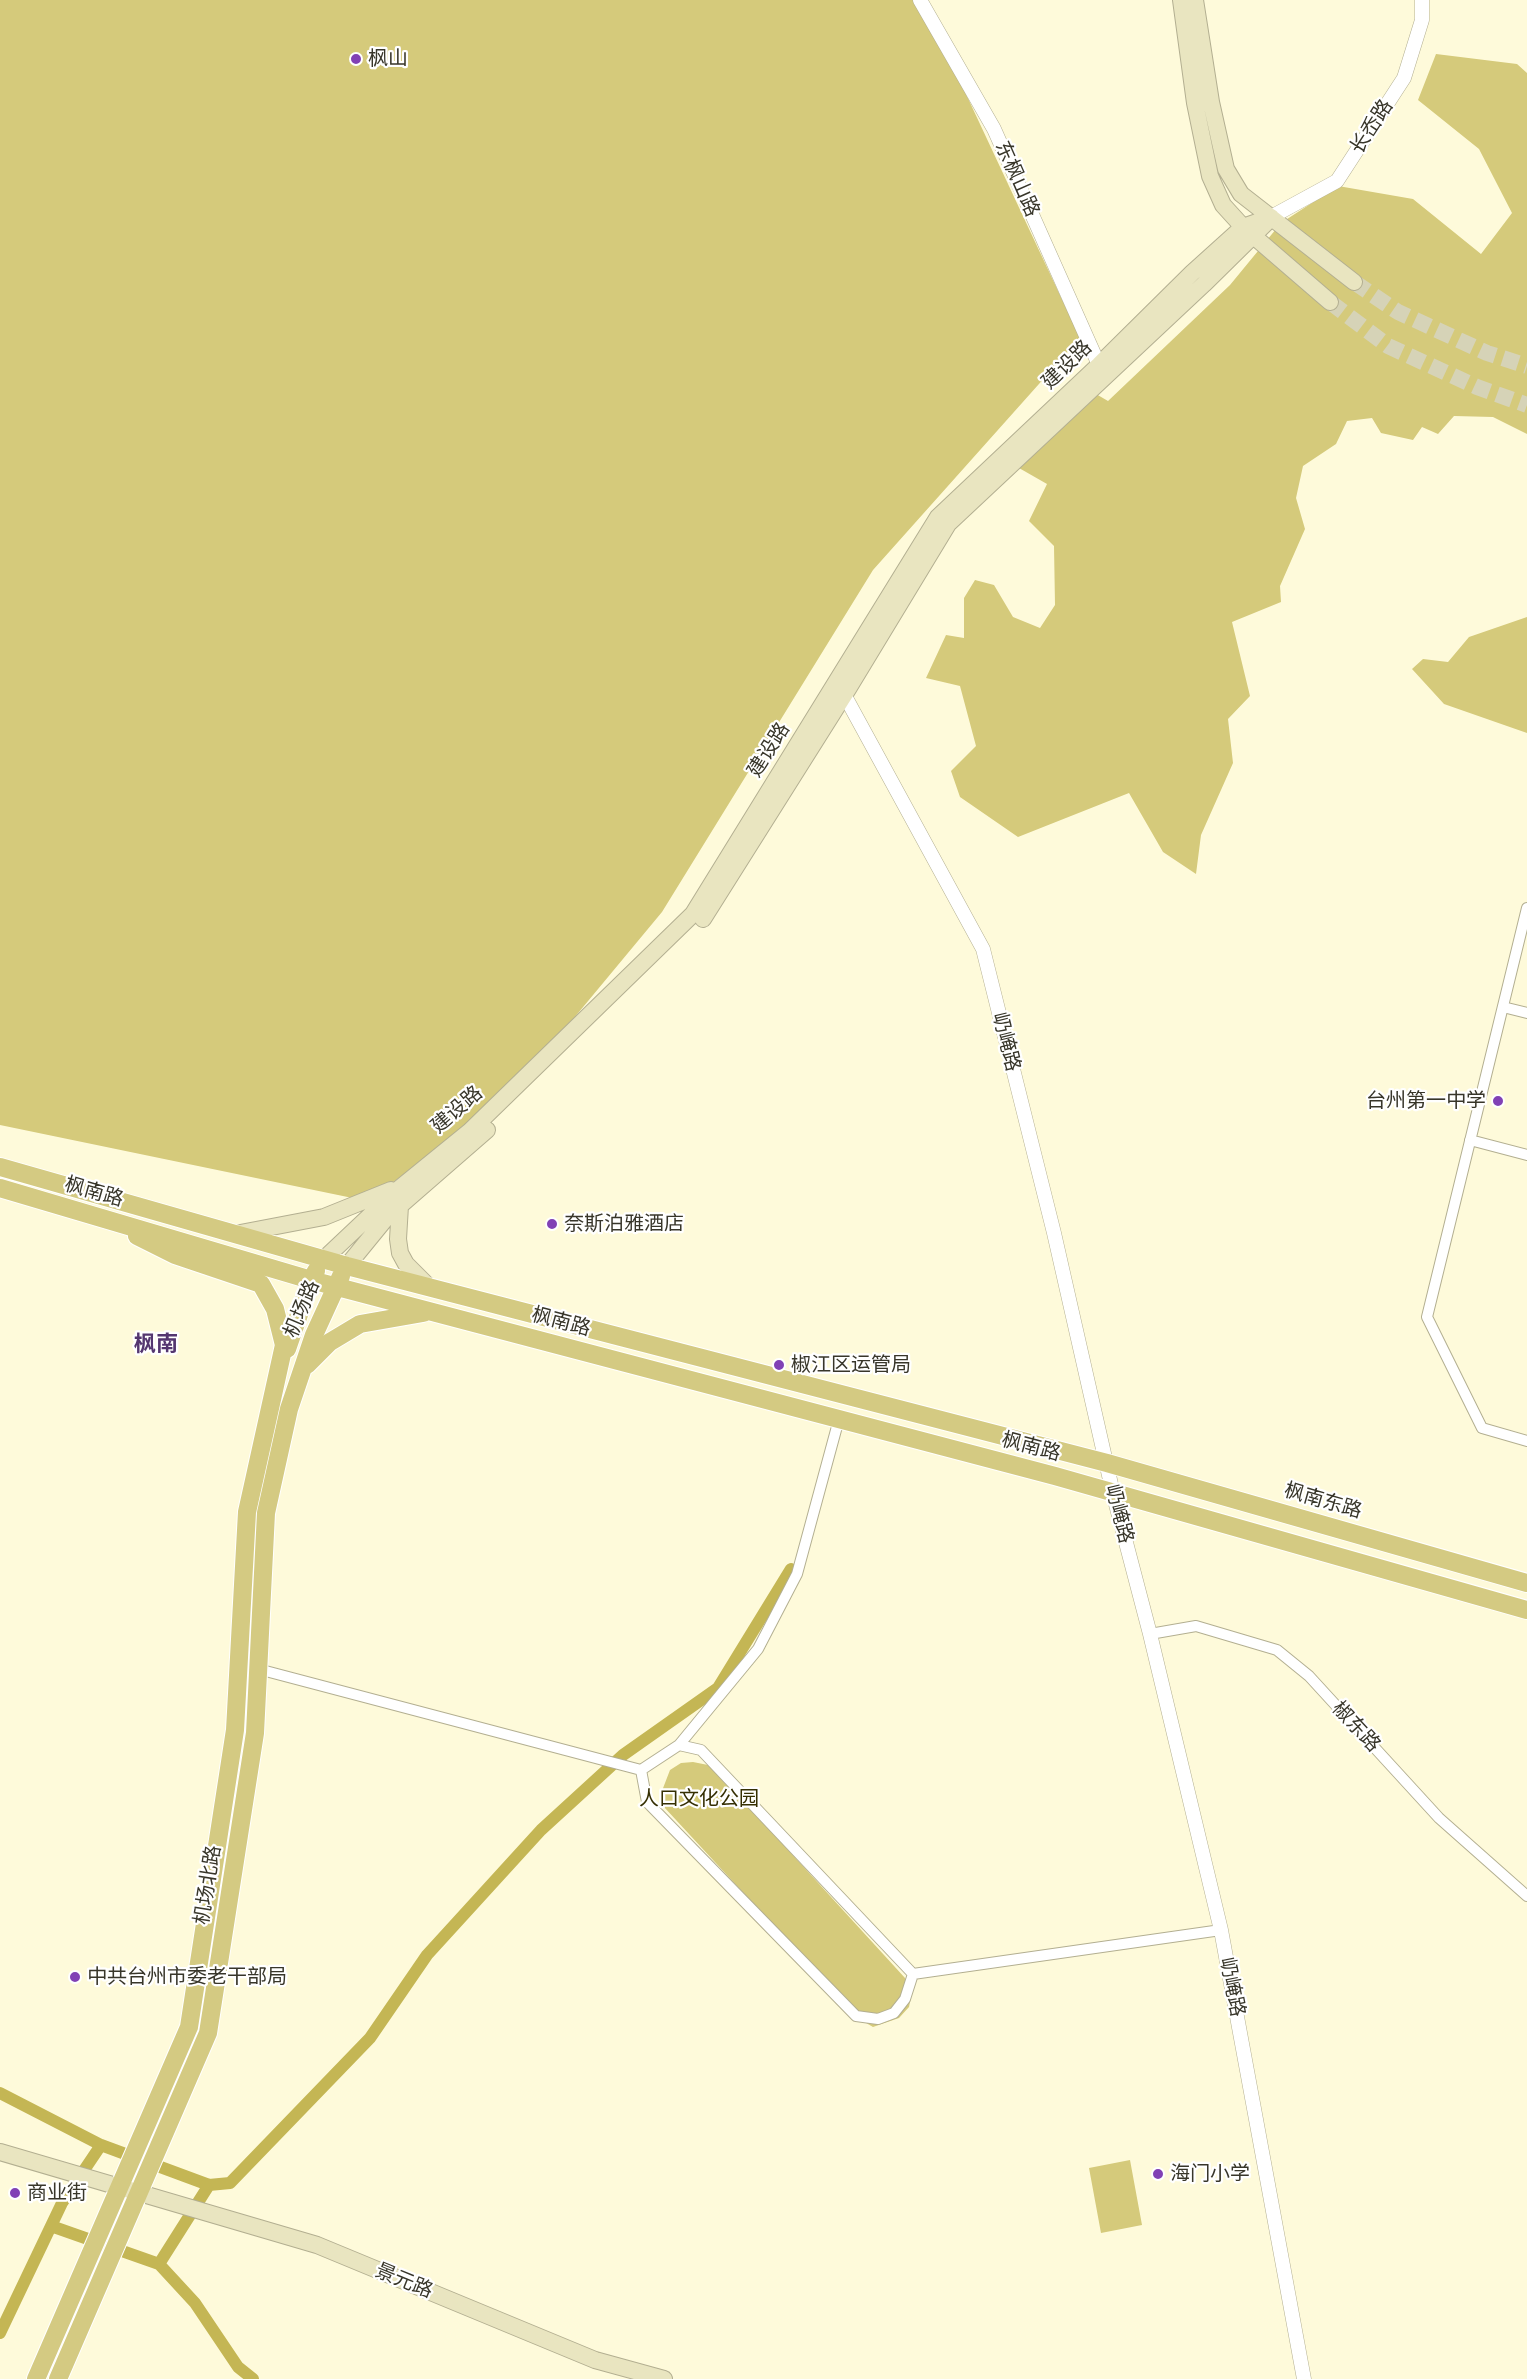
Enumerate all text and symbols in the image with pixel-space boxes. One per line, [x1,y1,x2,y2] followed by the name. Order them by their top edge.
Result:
[368,47,408,71] place label: 枫山
[349,52,363,66] marker: 枫山
[1346,95,1398,159] street label: 长岙路
[990,138,1044,220] street label: 东枫山路
[1037,336,1097,394] street label: 建设路
[743,718,795,782] street label: 建设路
[987,1010,1025,1074] street label: 屷崦路
[426,1081,488,1139] street label: 建设路
[1366,1089,1486,1113] place label: 台州第一中学
[1491,1094,1505,1108] marker: 台州第一中学
[62,1172,126,1212] street label: 枫南路
[564,1212,684,1236] place label: 奈斯泊雅酒店
[545,1217,559,1231] marker: 奈斯泊雅酒店
[279,1277,325,1341] street label: 机场路
[529,1303,593,1341] street label: 枫南路
[134,1332,178,1358] district label: 枫南
[791,1353,911,1377] place label: 椒江区运管局
[772,1358,786,1372] marker: 椒江区运管局
[999,1428,1063,1466] street label: 枫南路
[1281,1478,1365,1524] street label: 枫南东路
[1100,1482,1138,1546] street label: 屷崦路
[1327,1697,1385,1757] street label: 椒东路
[639,1787,759,1811] park label: 人口文化公园
[190,1844,226,1926] street label: 机场北路
[1214,1955,1250,2019] street label: 屷崦路
[87,1965,287,1989] place label: 中共台州市委老干部局
[68,1970,82,1984] marker: 中共台州市委老干部局
[1170,2162,1250,2186] place label: 海门小学
[1151,2167,1165,2181] marker: 海门小学
[27,2181,87,2205] place label: 商业街
[8,2186,22,2200] marker: 商业街
[372,2259,436,2303] street label: 景元路

